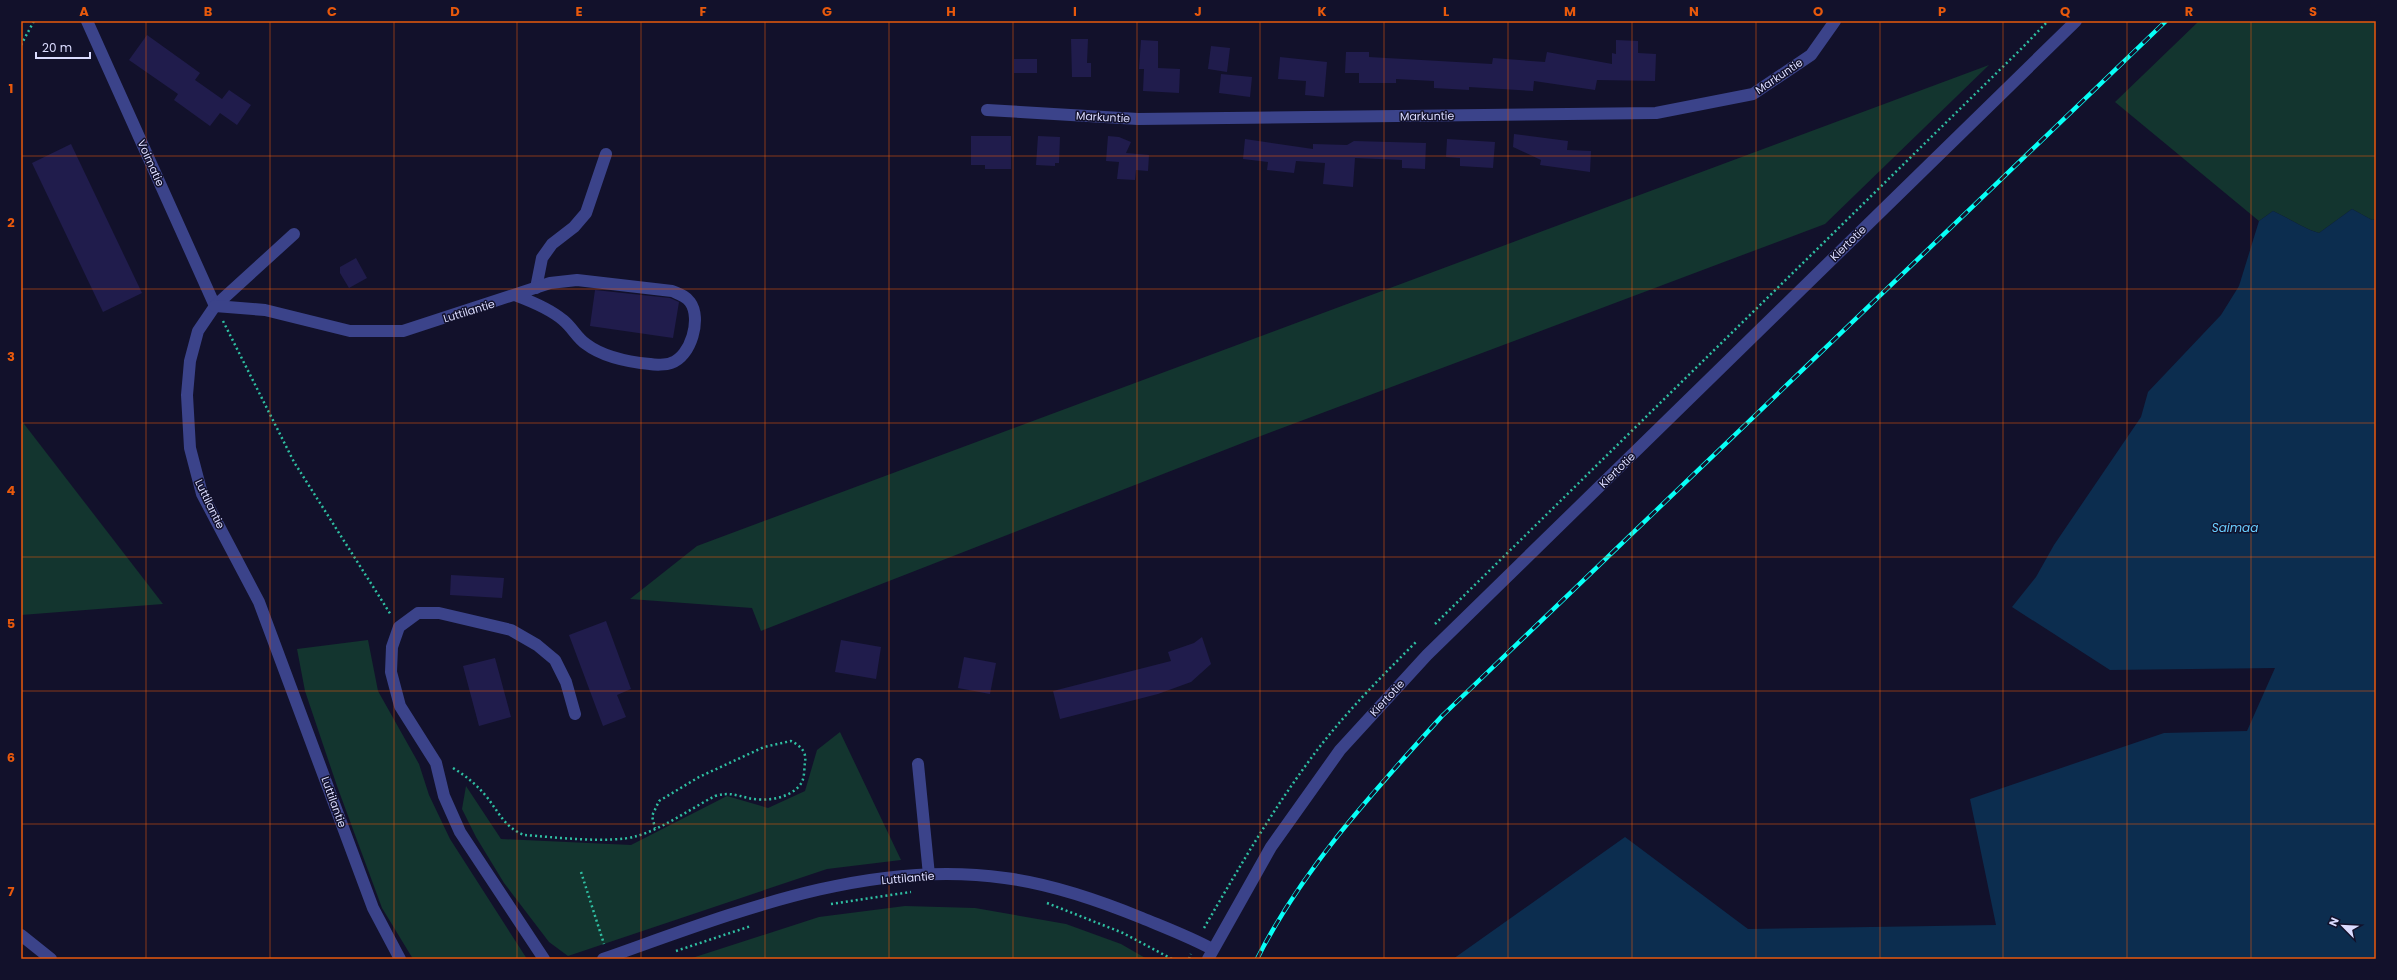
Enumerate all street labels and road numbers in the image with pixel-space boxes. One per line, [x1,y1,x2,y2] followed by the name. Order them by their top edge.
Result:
[1752,54,1806,98] street label: Markuntie
[1075,108,1131,126] street label: Markuntie
[1400,108,1454,124] street label: Markuntie
[134,137,168,189] street label: Voimatie
[1826,222,1870,264] street label: Kiertotie
[441,296,497,326] street label: Luttilantie
[1595,449,1639,491] street label: Kiertotie
[191,477,229,532] street label: Luttilantie
[1366,676,1408,720] street label: Kiertotie
[317,774,351,830] street label: Luttilantie
[881,868,935,888] street label: Luttilantie

